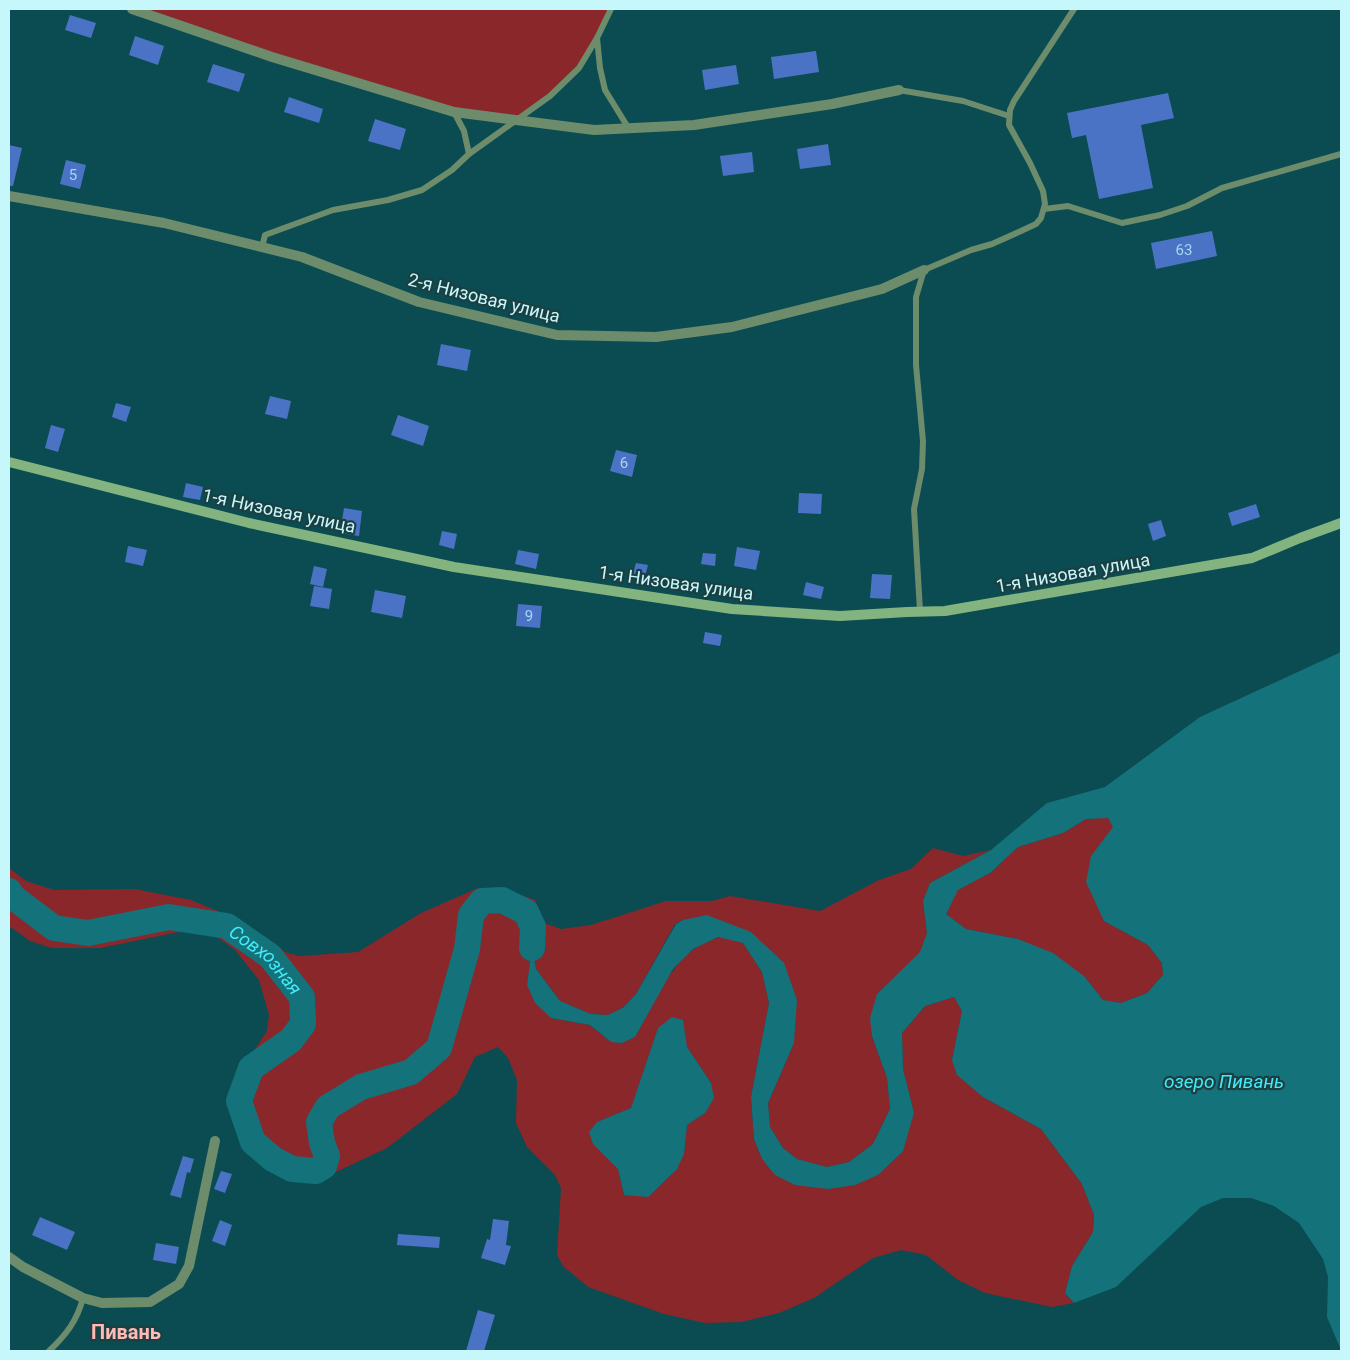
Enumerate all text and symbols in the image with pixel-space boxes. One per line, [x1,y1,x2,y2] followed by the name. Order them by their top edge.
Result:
[69,166,77,184] house number: 5
[1176,241,1192,259] house number: 63
[406,268,562,327] street label: 2-я Низовая улица
[620,454,628,472] house number: 6
[201,484,358,537] street label: 1-я Низовая улица
[994,549,1152,596] street label: 1-я Низовая улица
[597,561,755,604] street label: 1-я Низовая улица
[525,607,533,625] house number: 9
[225,920,307,999] water label: Совхозная
[1164,1070,1284,1093] water label: озеро Пивань
[91,1320,161,1344] district label: Пивань

